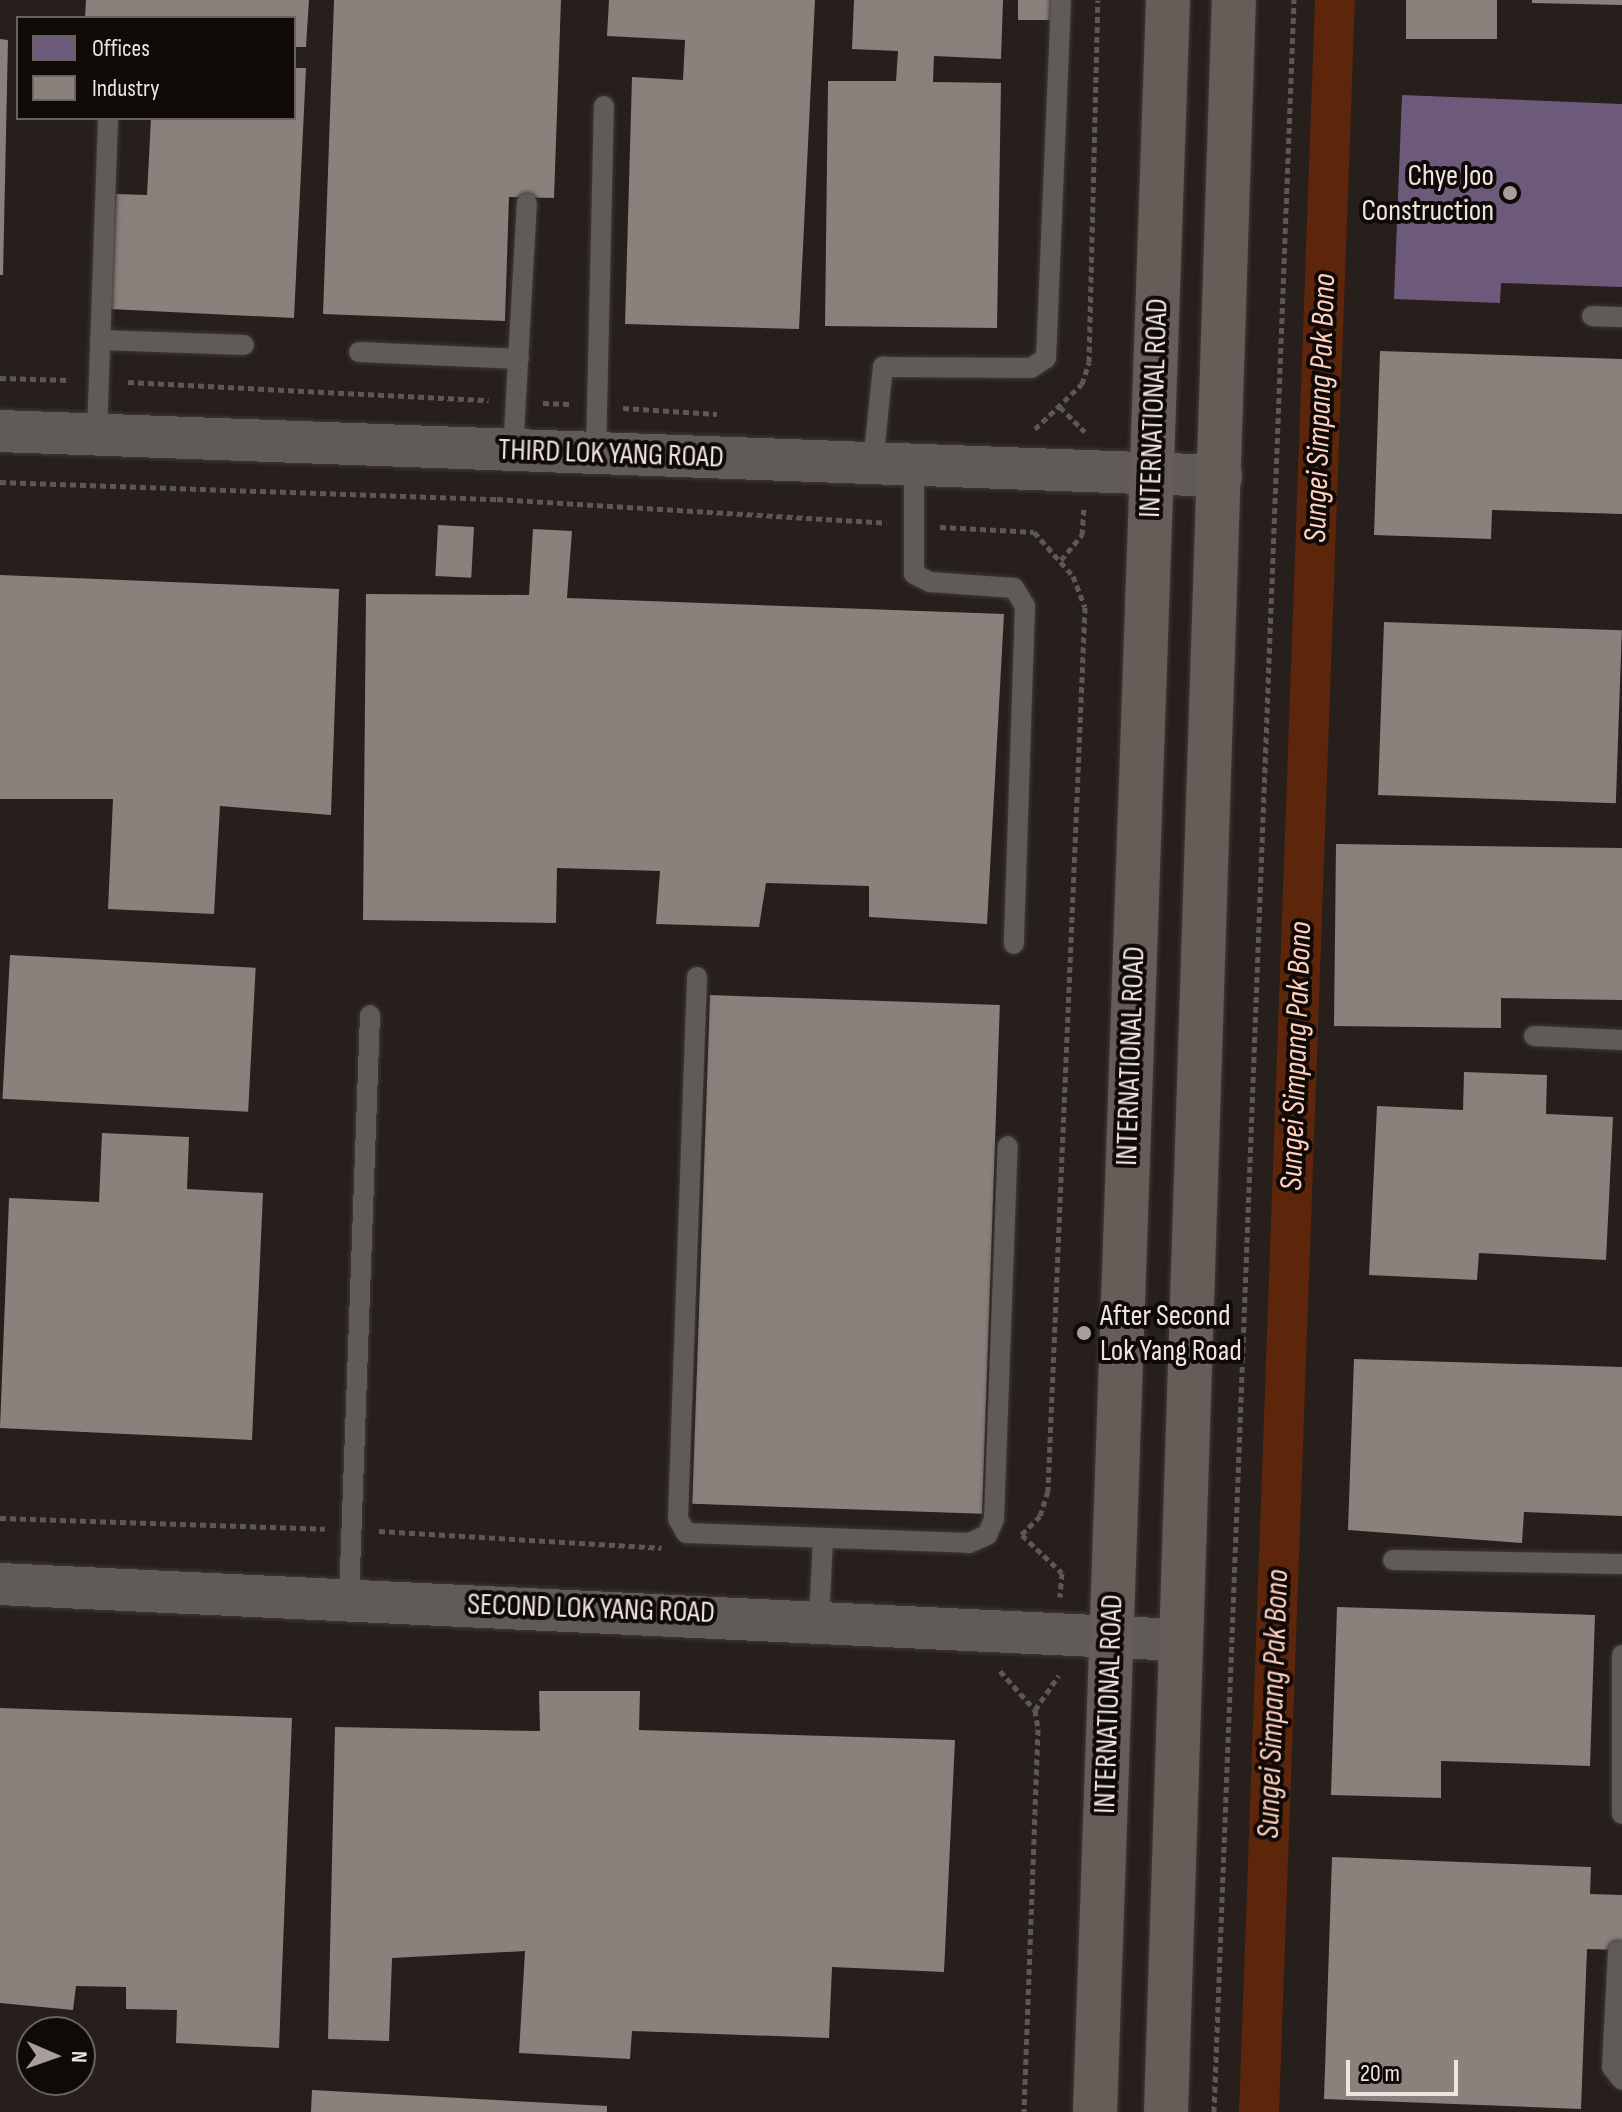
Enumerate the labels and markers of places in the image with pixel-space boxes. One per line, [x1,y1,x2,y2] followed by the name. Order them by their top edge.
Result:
[1362,158,1494,228] place label: Chye Joo Construction
[1501,184,1519,202] marker: Chye Joo Construction
[1100,1298,1242,1368] place label: After Second Lok Yang Road
[1075,1324,1093,1342] marker: After Second Lok Yang Road

